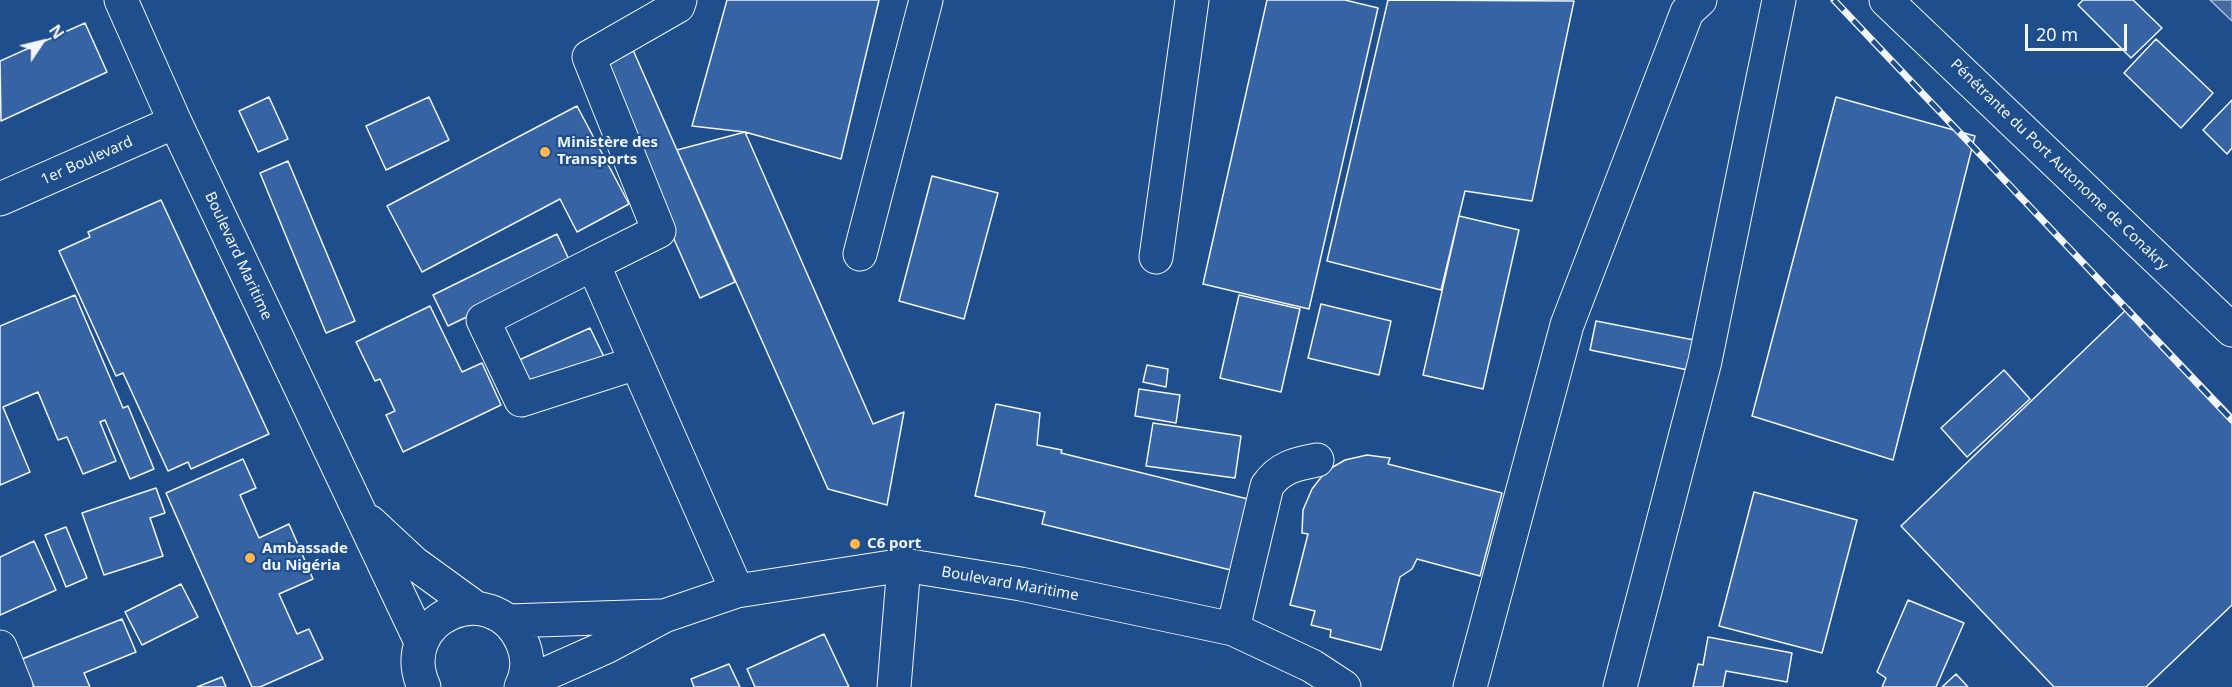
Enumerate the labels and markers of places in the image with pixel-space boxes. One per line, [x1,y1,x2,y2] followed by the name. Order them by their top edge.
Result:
[557,134,658,169] place label: Ministère des Transports
[538,145,552,159] marker: Ministère des Transports
[867,535,921,553] place label: C6 port
[848,537,862,551] marker: C6 port
[262,540,348,575] place label: Ambassade du Nigéria
[243,551,257,565] marker: Ambassade du Nigéria

